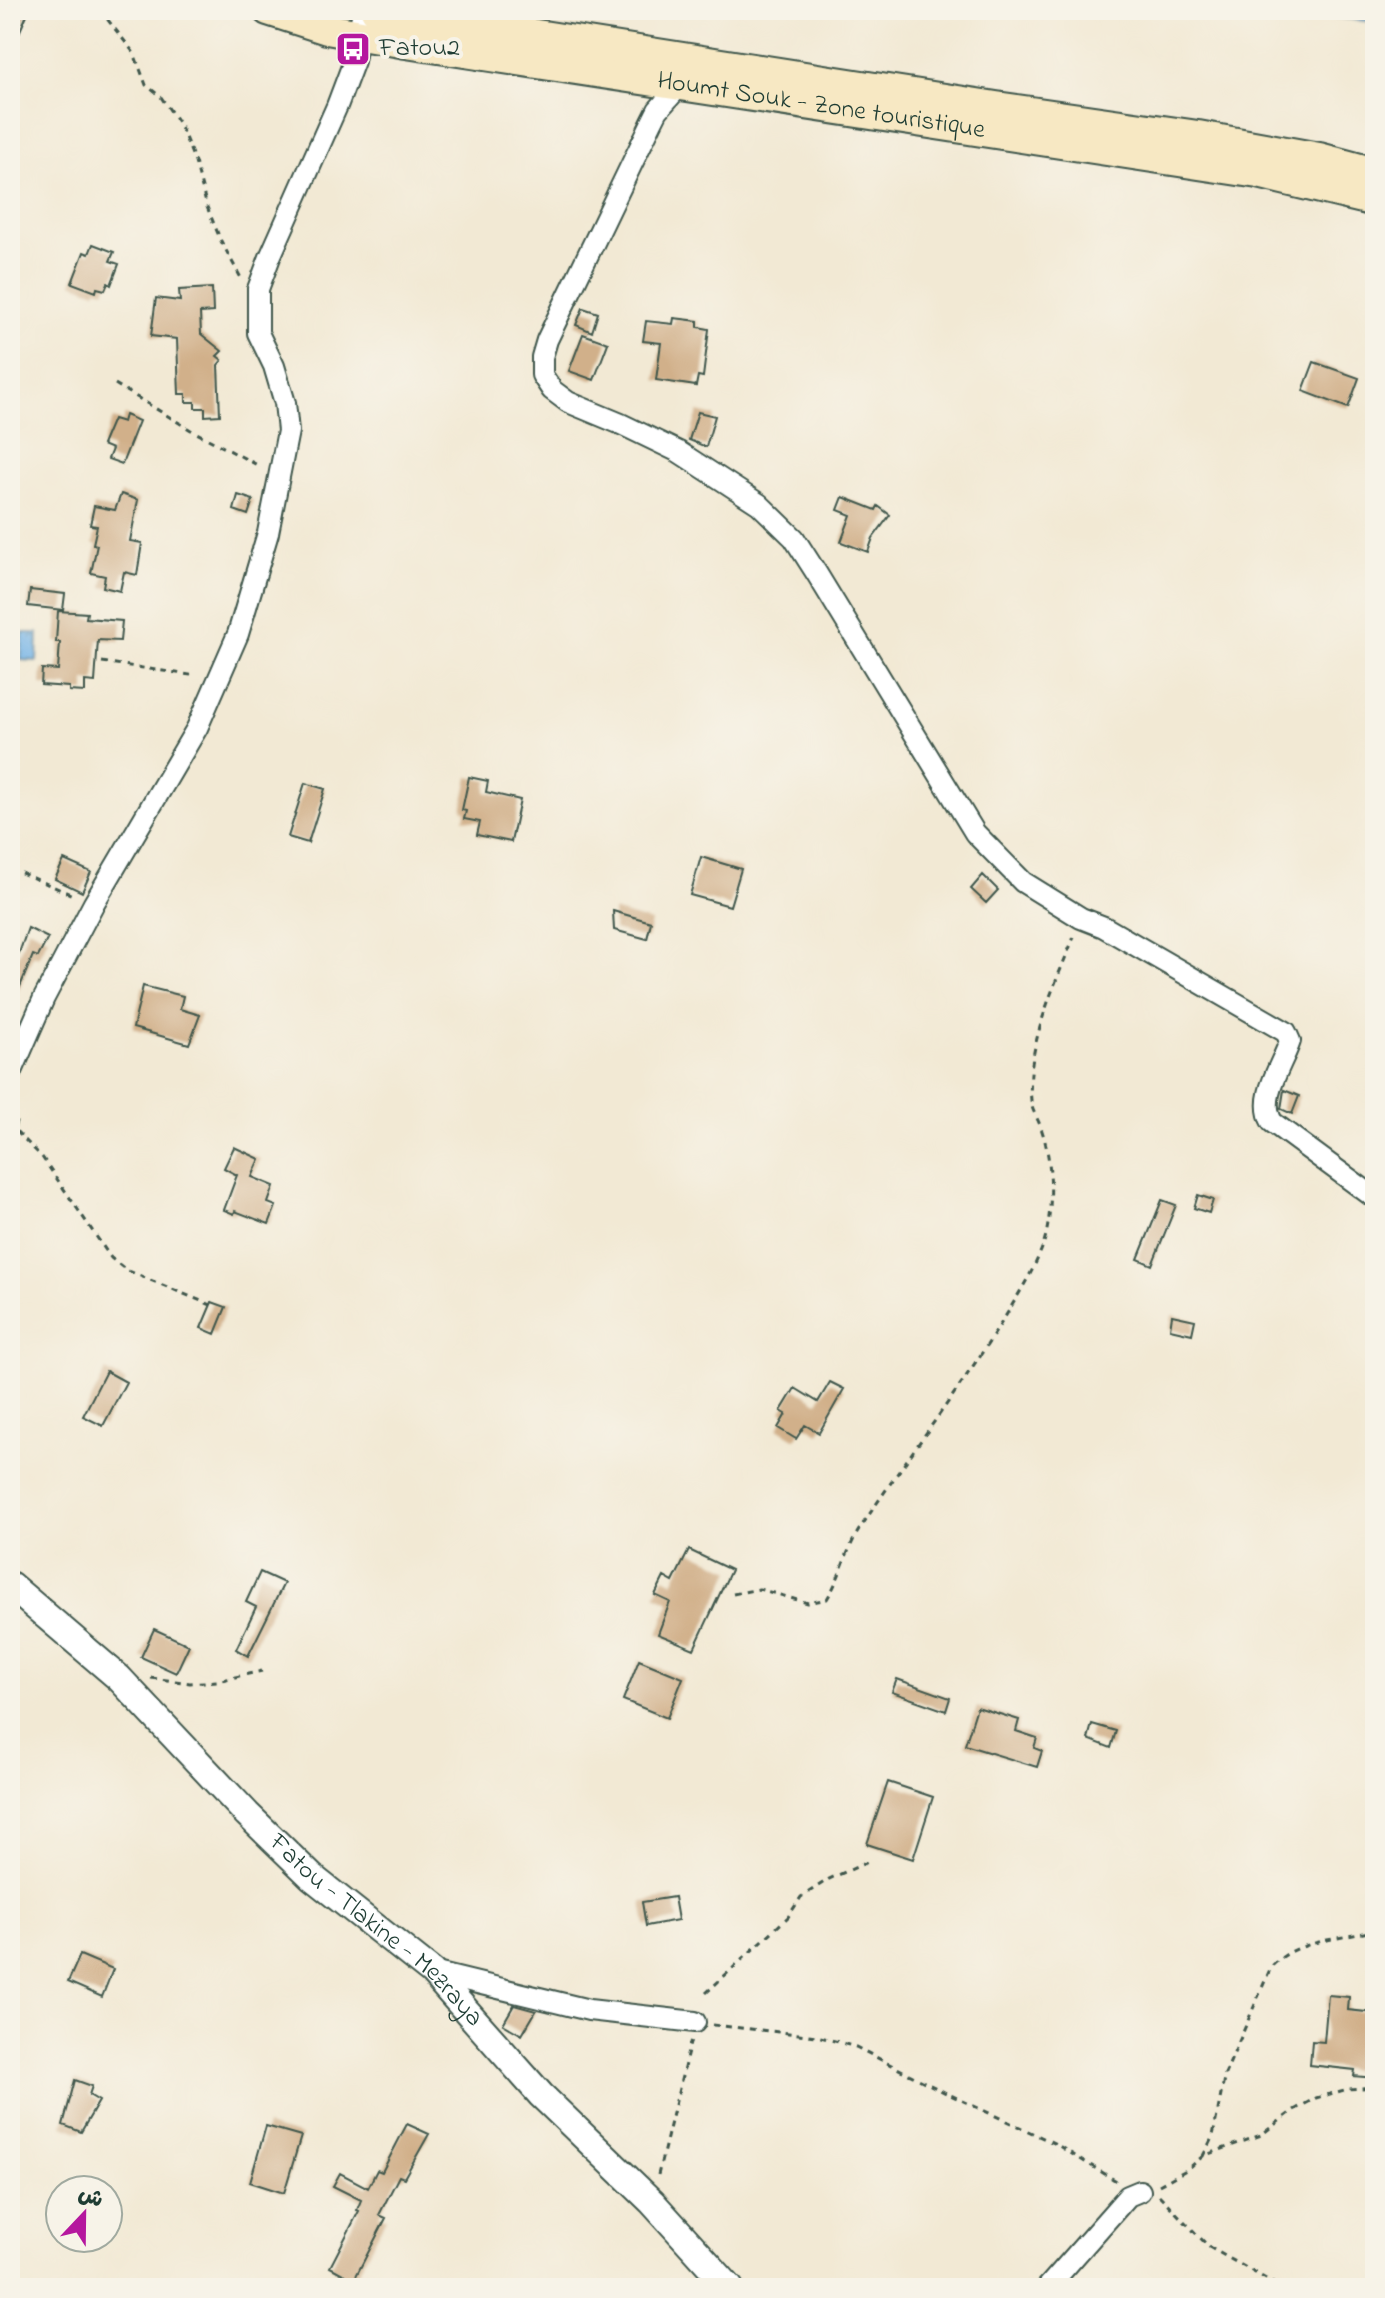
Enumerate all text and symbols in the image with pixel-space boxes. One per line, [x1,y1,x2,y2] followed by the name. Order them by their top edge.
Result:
[334,30,372,68] bus stop icon: Fatou2
[378,30,460,68] place label: Fatou2
[654,63,988,150] street label: Houmt Souk - Zone touristique
[259,1825,492,2036] street label: Fatou - Tlakine - Mezraya
[44,2174,124,2254] north arrow
[73,2179,108,2218] text: ش

